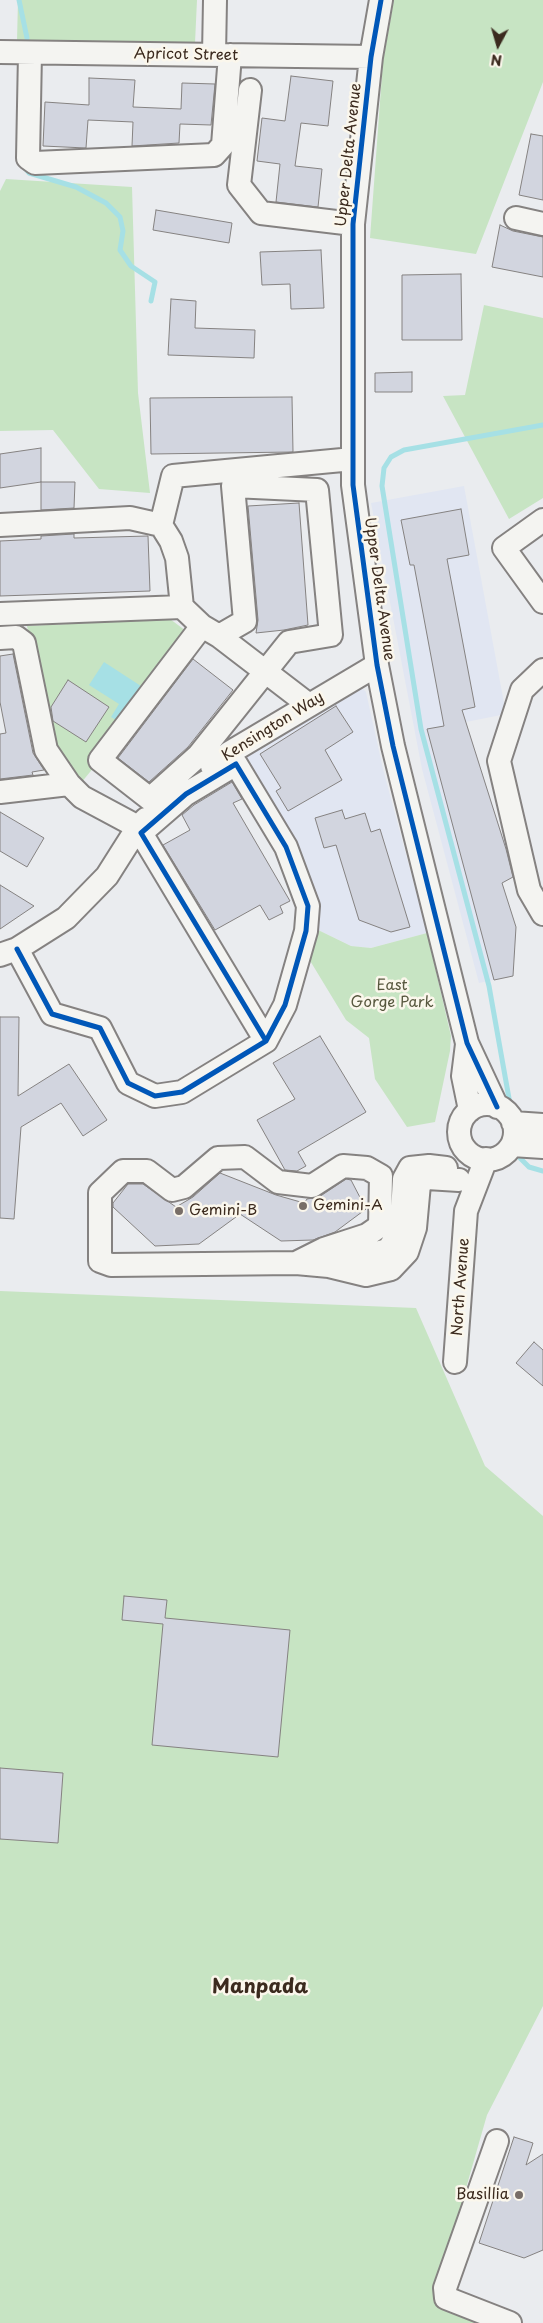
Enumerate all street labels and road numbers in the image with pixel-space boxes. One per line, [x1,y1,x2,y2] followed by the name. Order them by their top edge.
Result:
[134,45,238,65] street label: Apricot Street
[332,82,366,228] street label: Upper Delta Avenue
[360,516,398,662] street label: Upper Delta Avenue
[219,688,327,766] street label: Kensington Way
[449,1237,473,1337] street label: North Avenue

